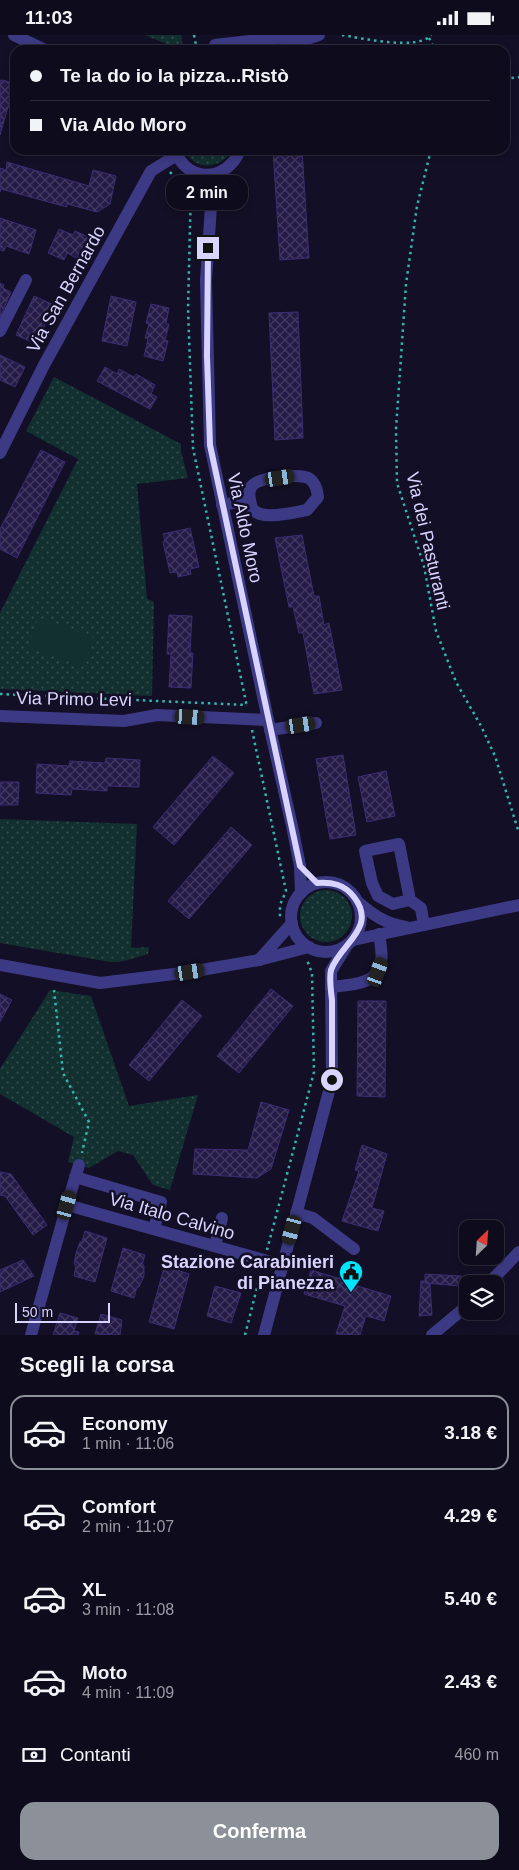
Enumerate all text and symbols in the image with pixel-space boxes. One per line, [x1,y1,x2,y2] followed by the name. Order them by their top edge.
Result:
[25,7,73,28] text: 11:03
[60,65,289,86] text: Te la do io la pizza...Ristò
[60,114,187,135] text: Via Aldo Moro
[167,175,249,211] callout: 2 min
[186,184,228,201] text: 2 min
[23,222,109,356] street label: Via San Bernardo
[197,237,219,259] route end
[264,468,295,488] car
[402,470,454,612] street label: Via dei Pasturanti
[224,471,266,585] street label: Via Aldo Moro
[16,688,132,710] street label: Via Primo Levi
[174,709,205,725] car
[285,715,316,735] car
[365,955,390,989] car
[174,962,205,982] car
[321,1069,343,1091] route start
[55,1189,78,1221] car
[107,1189,237,1243] street label: Via Italo Calvino
[280,1214,303,1246] car
[459,1220,504,1265] north arrow
[459,1220,504,1320] map controls
[161,1252,335,1293] place label: Stazione Carabinieri di Pianezza
[338,1259,364,1293] public building icon: Stazione Carabinieri di Pianezza
[459,1275,504,1320] button: layers
[15,1300,110,1323] scale bar
[22,1304,53,1320] text: 50 m
[20,1352,174,1377] text: Scegli la corsa
[22,1410,67,1455] icon: car
[82,1413,168,1434] text: Economy
[444,1422,497,1443] text: 3.18 €
[82,1435,174,1452] text: 1 min · 11:06
[22,1493,67,1538] icon: car
[82,1496,156,1517] text: Comfort
[444,1505,497,1526] text: 4.29 €
[82,1518,174,1535] text: 2 min · 11:07
[22,1576,67,1621] icon: car
[82,1579,106,1600] text: XL
[444,1588,497,1609] text: 5.40 €
[82,1601,174,1618] text: 3 min · 11:08
[22,1659,67,1704] icon: car
[82,1662,127,1683] text: Moto
[444,1671,497,1692] text: 2.43 €
[82,1684,174,1701] text: 4 min · 11:09
[20,1741,48,1769] icon: cash
[60,1744,131,1765] text: Contanti
[455,1746,499,1763] text: 460 m
[20,1802,499,1860] button: Conferma

